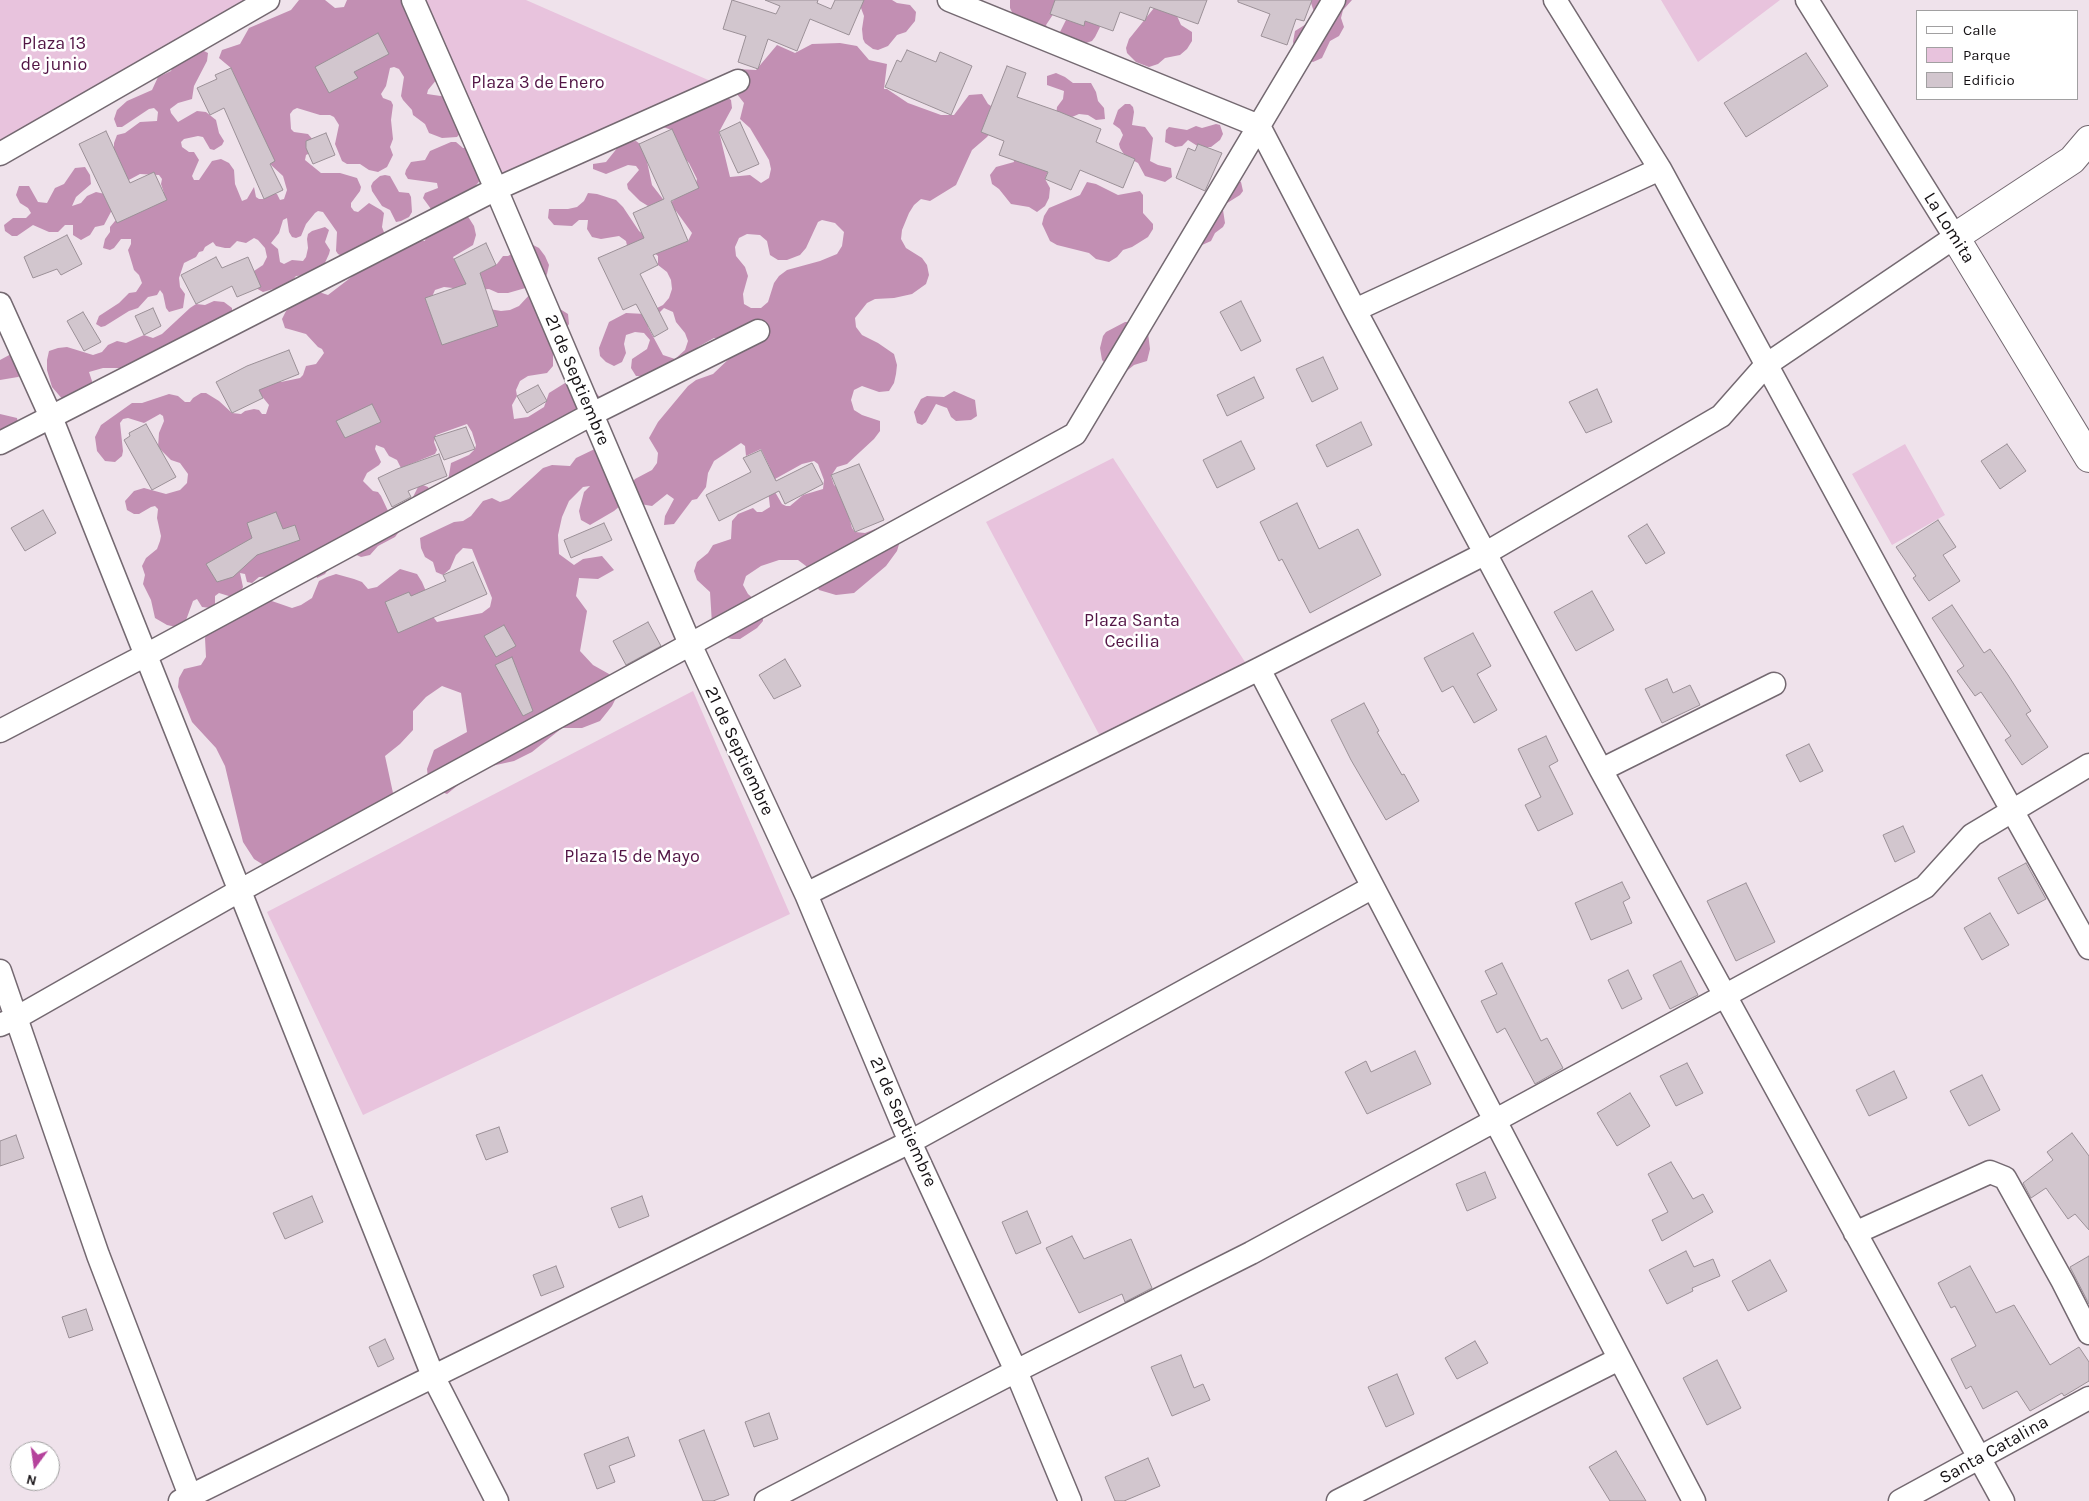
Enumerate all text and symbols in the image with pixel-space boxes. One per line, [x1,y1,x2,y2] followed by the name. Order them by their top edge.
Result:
[1916,10,2079,100] legend
[1963,21,1997,39] text: Calle
[21,33,87,76] park label: Plaza 13 de junio
[1963,46,2011,64] text: Parque
[1963,71,2015,89] text: Edificio
[471,72,605,94] park label: Plaza 3 de Enero
[1919,188,1979,268] street label: La Lomita
[540,311,614,449] street label: 21 de Septiembre
[1084,610,1180,652] park label: Plaza Santa Cecilia
[700,683,778,819] street label: 21 de Septiembre
[564,846,700,868] park label: Plaza 15 de Mayo
[865,1054,941,1190] street label: 21 de Septiembre
[1936,1411,2052,1489] street label: Santa Catalina
[10,1441,60,1491] north arrow
[25,1471,38,1490] text: N

